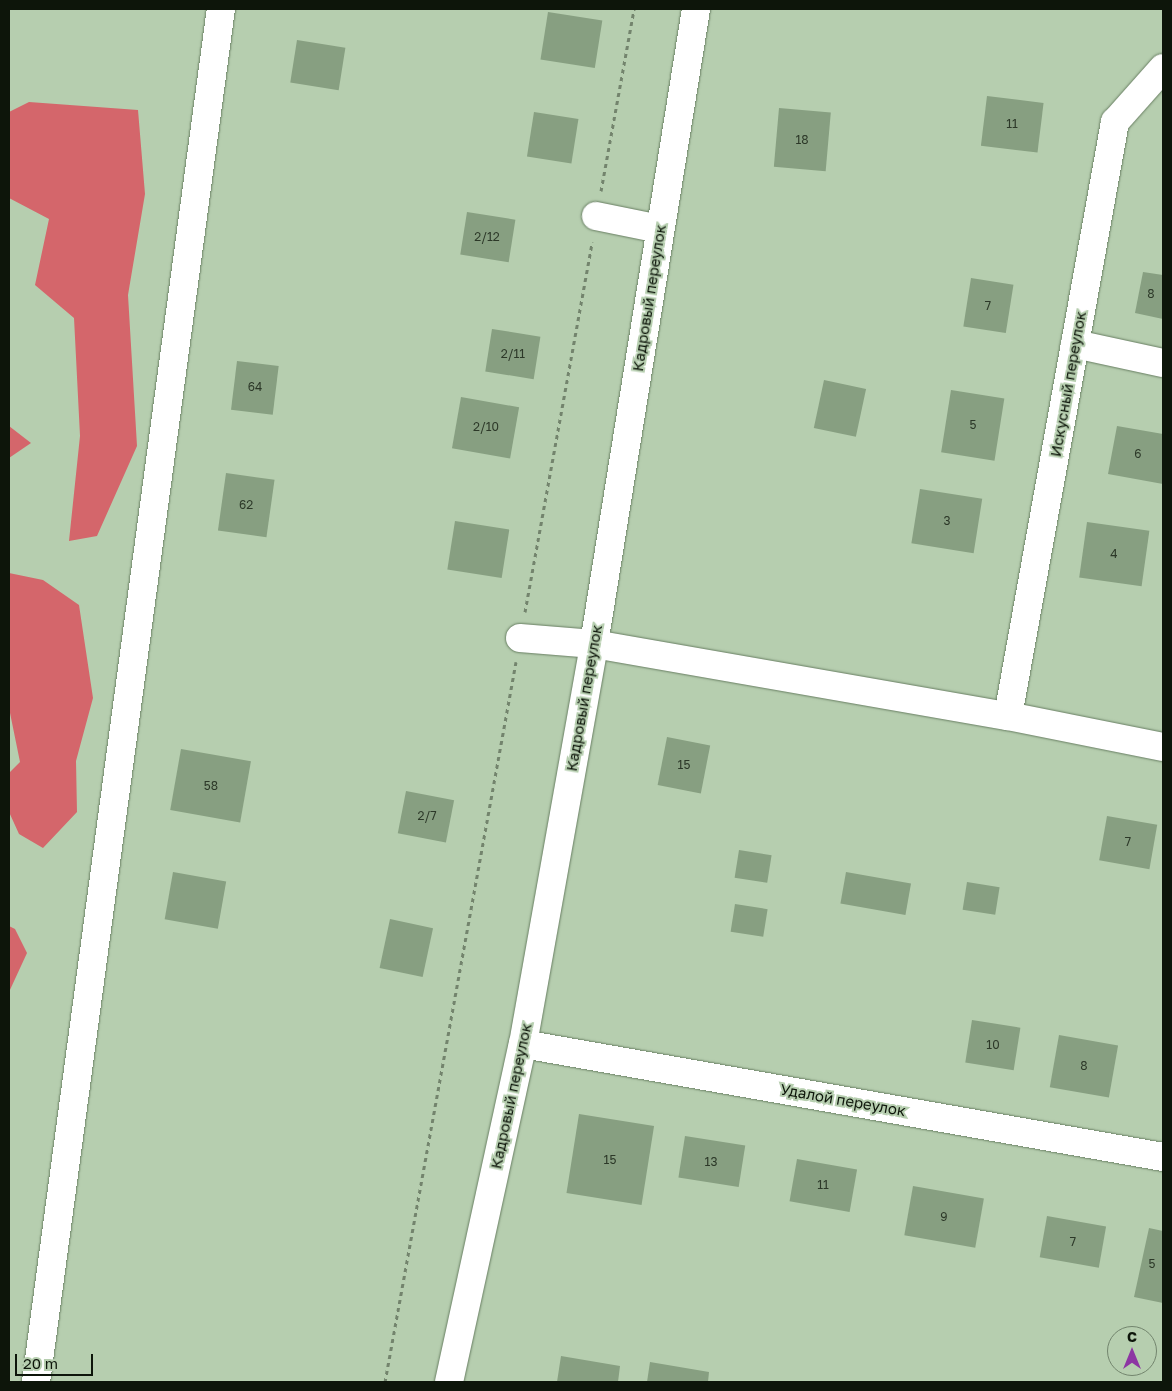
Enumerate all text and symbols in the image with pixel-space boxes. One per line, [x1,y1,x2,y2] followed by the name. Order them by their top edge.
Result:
[1006,117,1018,131] house number: 11
[795,133,809,147] house number: 18
[629,223,669,373] street label: Кадровый переулок
[474,230,500,244] house number: 2/12
[1147,287,1155,301] house number: 8
[985,299,991,313] house number: 7
[1046,310,1090,458] street label: Искусный переулок
[501,347,525,361] house number: 2/11
[248,380,262,394] house number: 64
[970,418,976,432] house number: 5
[473,420,499,434] house number: 2/10
[1134,447,1142,461] house number: 6
[239,498,253,512] house number: 62
[943,514,951,528] house number: 3
[1110,547,1118,561] house number: 4
[562,623,606,773] street label: Кадровый переулок
[678,758,690,772] house number: 15
[204,779,218,793] house number: 58
[417,809,437,823] house number: 2/7
[1125,835,1131,849] house number: 7
[487,1022,535,1170] street label: Кадровый переулок
[986,1038,1000,1052] house number: 10
[1080,1059,1088,1073] house number: 8
[779,1080,907,1120] street label: Удалой переулок
[604,1153,616,1167] house number: 15
[705,1155,717,1169] house number: 13
[817,1178,829,1192] house number: 11
[940,1210,948,1224] house number: 9
[1070,1235,1076,1249] house number: 7
[1149,1257,1155,1271] house number: 5
[1107,1326,1157,1376] north arrow
[1127,1328,1137,1345] text: С
[18,1344,95,1376] scale bar
[23,1354,58,1372] text: 20 m

